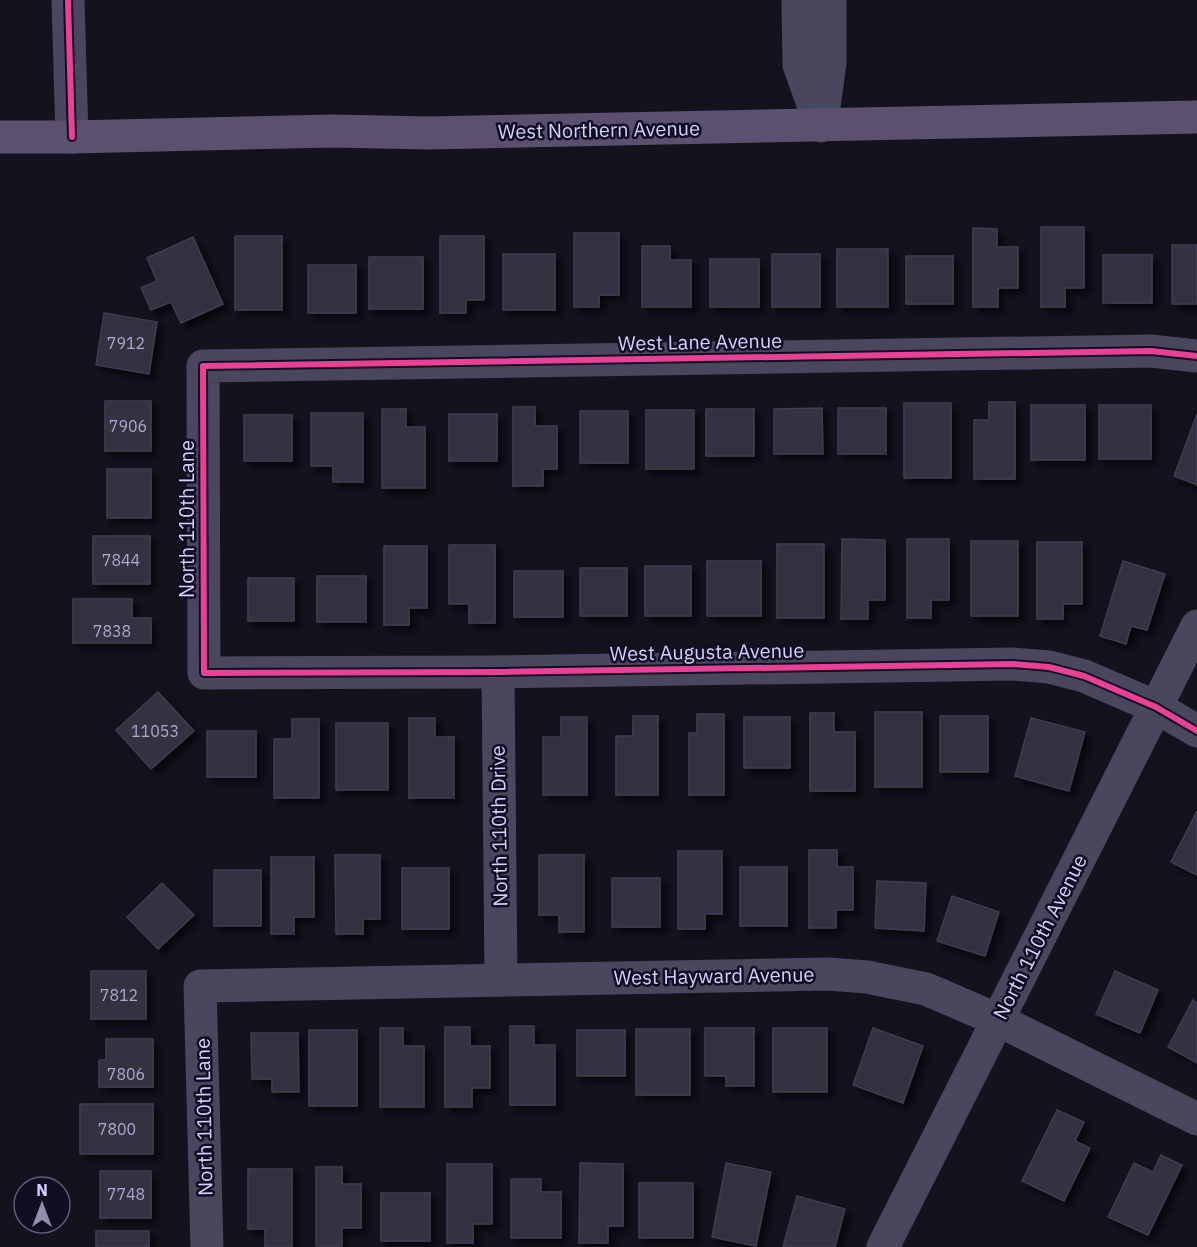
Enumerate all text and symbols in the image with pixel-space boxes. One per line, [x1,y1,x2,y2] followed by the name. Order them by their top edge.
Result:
[498,114,700,145] street label: West Northern Avenue
[618,327,782,356] street label: West Lane Avenue
[107,333,145,353] house number: 7912
[109,416,147,436] house number: 7906
[173,440,200,598] street label: North 110th Lane
[102,550,140,570] house number: 7844
[93,621,131,641] house number: 7838
[609,636,805,667] street label: West Augusta Avenue
[131,721,179,741] house number: 11053
[484,745,513,907] street label: North 110th Drive
[986,850,1093,1024] street label: North 110th Avenue
[613,960,815,991] street label: West Hayward Avenue
[100,985,138,1005] house number: 7812
[189,1038,218,1196] street label: North 110th Lane
[107,1064,145,1084] house number: 7806
[98,1119,136,1139] house number: 7800
[12,1175,72,1235] north arrow
[36,1180,48,1200] text: N
[107,1184,145,1204] house number: 7748

